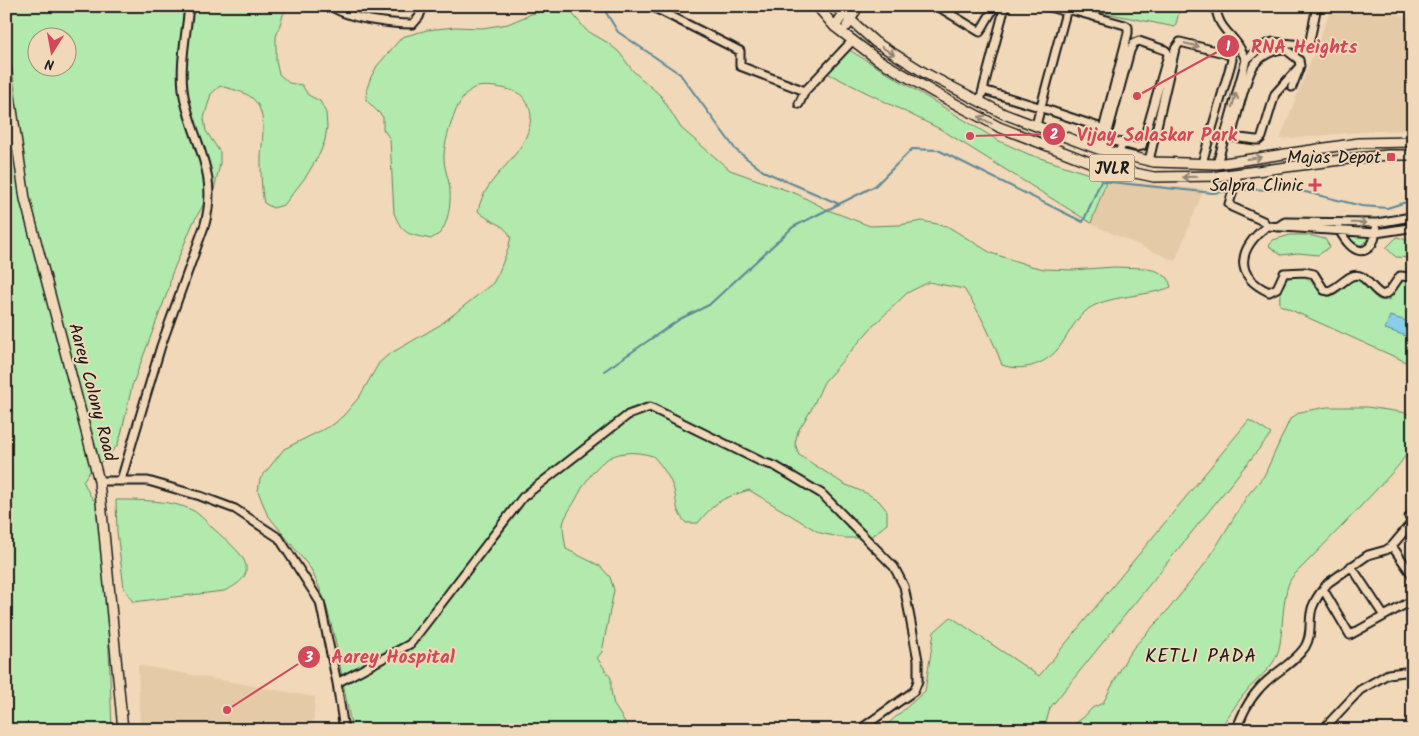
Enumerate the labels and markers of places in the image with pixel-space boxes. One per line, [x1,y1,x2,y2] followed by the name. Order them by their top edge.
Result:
[1216,29,1367,63] callout: RNA Heights
[1042,117,1247,151] callout: Vijay Salaskar Park
[1287,144,1382,173] place label: Majas Depot
[1385,151,1397,163] marker: Majas Depot
[1210,172,1304,201] place label: Salpra Clinic
[1308,178,1322,192] marker: Salpra Clinic
[296,640,464,674] callout: Aarey Hospital

